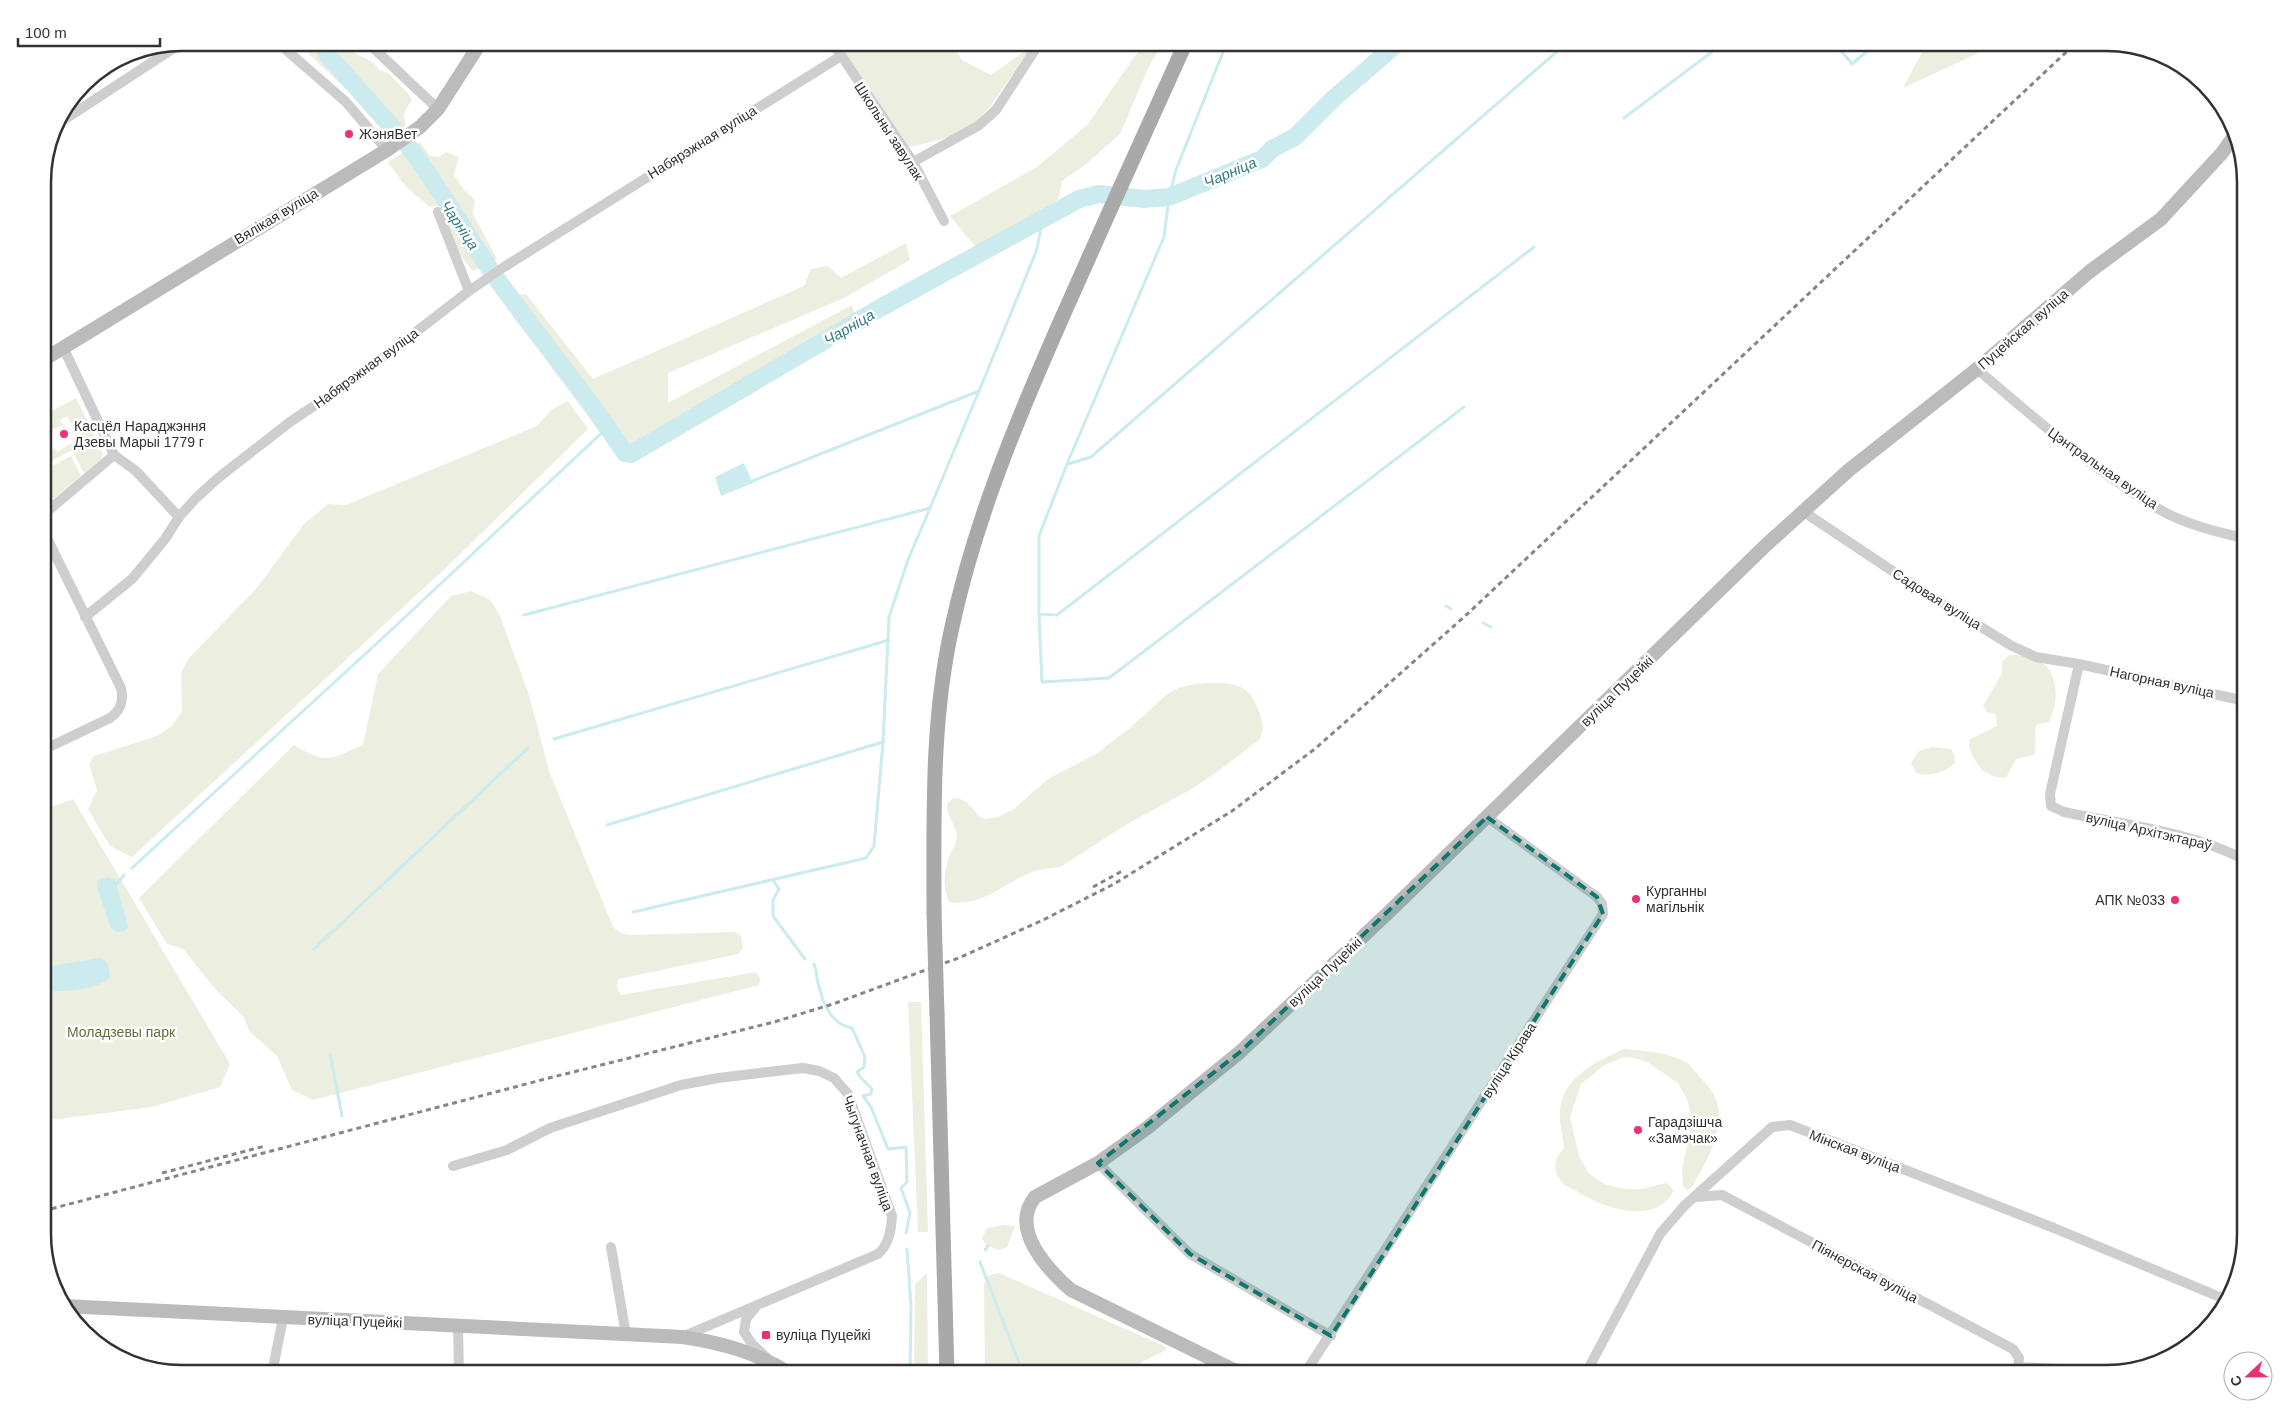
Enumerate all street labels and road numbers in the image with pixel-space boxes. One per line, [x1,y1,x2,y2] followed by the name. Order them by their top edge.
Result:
[851,79,927,184] street label: Школьны завулак
[645,102,760,182] street label: Набярэжная вуліца
[231,185,321,247] street label: Вялікая вуліца
[1975,285,2071,372] street label: Пуцейская вуліца
[311,325,422,411] street label: Набярэжная вуліца
[2045,424,2161,512] street label: Цэнтральная вуліца
[1890,565,1984,633] street label: Садовая вуліца
[1577,652,1657,730] street label: вуліца Пуцейкі
[2108,663,2216,701] street label: Нагорная вуліца
[2085,809,2213,853] street label: вуліца Архітэктараў
[1285,934,1365,1010] street label: вуліца Пуцейкі
[1479,1019,1539,1101] street label: вуліца Кірава
[840,1093,896,1213] street label: Чыгуначная вуліца
[1807,1126,1903,1176] street label: Мінская вуліца
[1809,1236,1921,1306] street label: Піянерская вуліца
[307,1311,403,1331] street label: вуліца Пуцейкі

